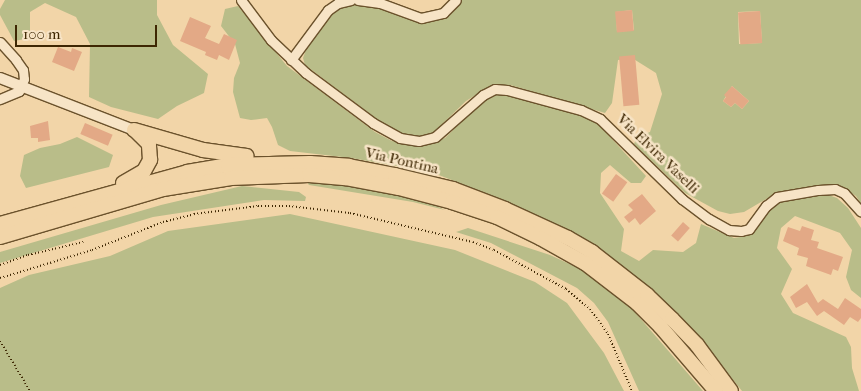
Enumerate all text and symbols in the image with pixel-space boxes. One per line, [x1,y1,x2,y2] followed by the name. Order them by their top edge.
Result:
[18,15,160,47] scale bar
[23,25,61,43] text: 100 m
[613,110,703,198] street label: Via Elvira Vaselli
[364,144,440,178] street label: Via Pontina

